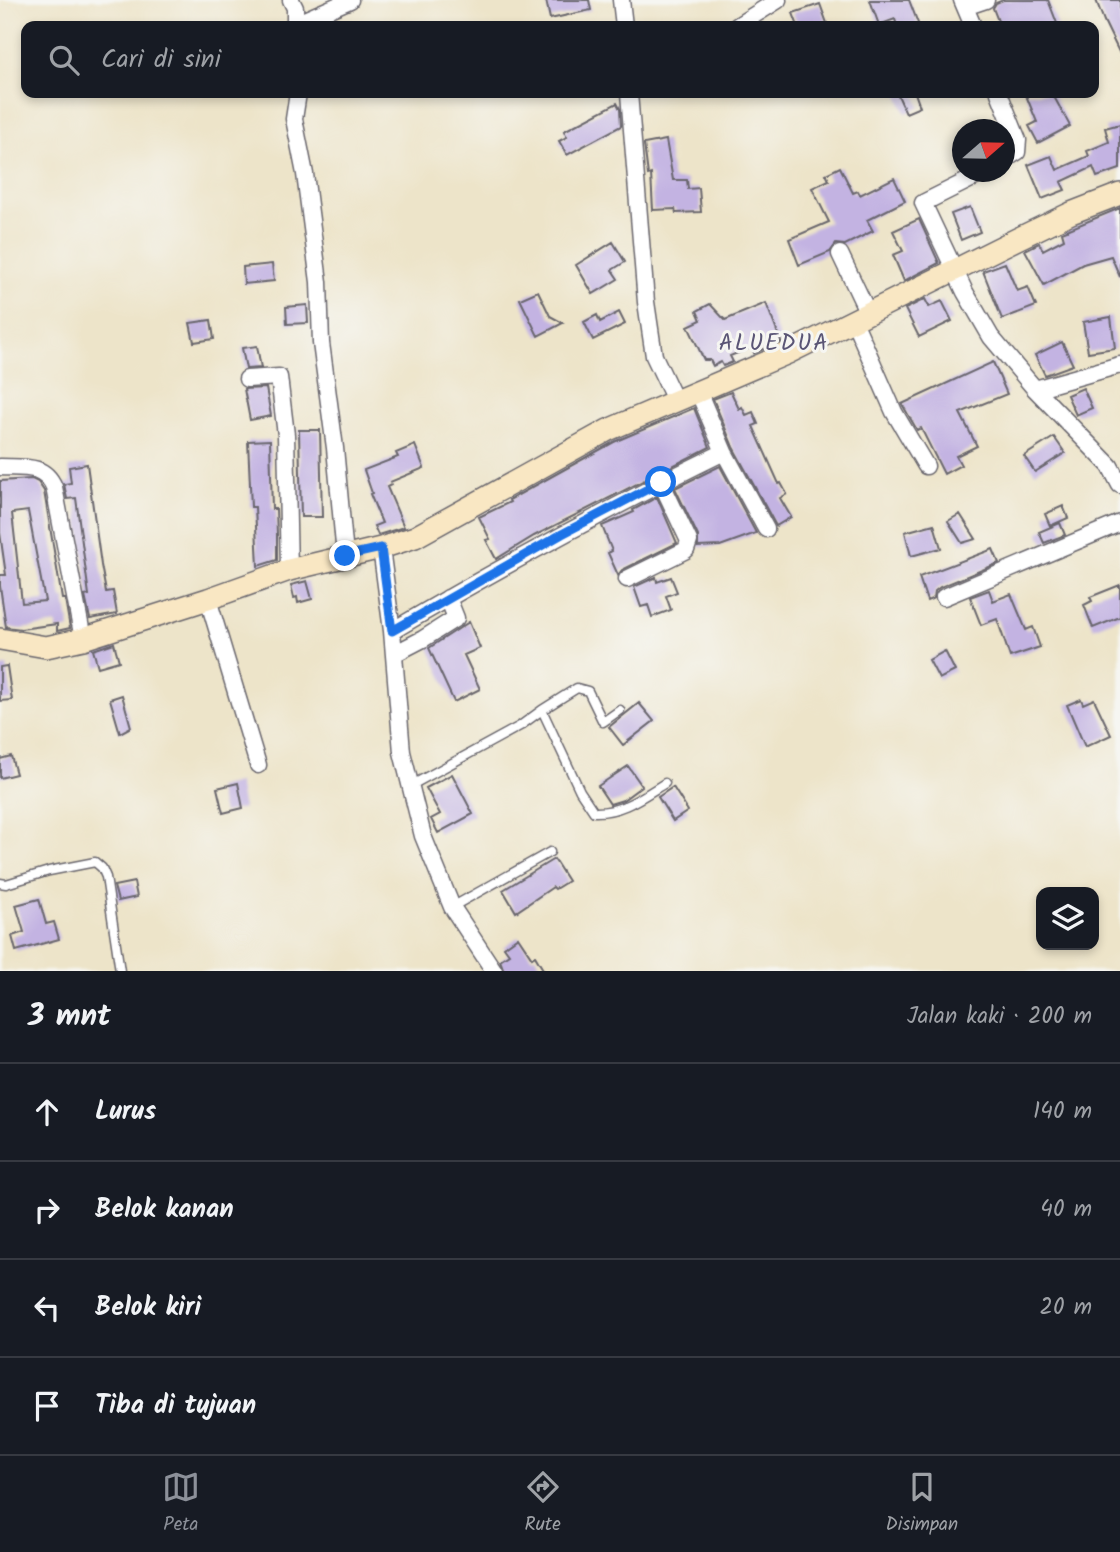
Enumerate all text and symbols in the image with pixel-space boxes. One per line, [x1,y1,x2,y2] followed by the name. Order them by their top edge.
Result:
[21,21,1099,98] search box
[101,39,221,81] text: Cari di sini
[45,41,83,79] icon: search
[952,119,1015,182] north arrow
[719,326,829,362] district label: ALUEDUA
[645,466,676,497] route start
[329,540,360,571] route end
[1036,887,1099,950] map controls
[1036,887,1099,950] button: layers
[28,993,111,1041] text: 3 mnt
[907,999,1092,1035] text: Jalan kaki · 200 m
[95,1091,156,1133] text: Lurus
[28,1093,66,1131] icon: ahead
[1033,1094,1092,1130] text: 140 m
[95,1189,234,1231] text: Belok kanan
[28,1191,66,1229] icon: right
[1040,1192,1092,1228] text: 40 m
[95,1287,201,1329] text: Belok kiri
[28,1289,66,1327] icon: left
[1040,1290,1092,1326] text: 20 m
[95,1385,256,1427] text: Tiba di tujuan
[28,1387,66,1425] icon: arrive
[162,1468,200,1540] tab: Peta
[524,1468,562,1540] tab: Rute
[885,1468,958,1540] tab: Disimpan

